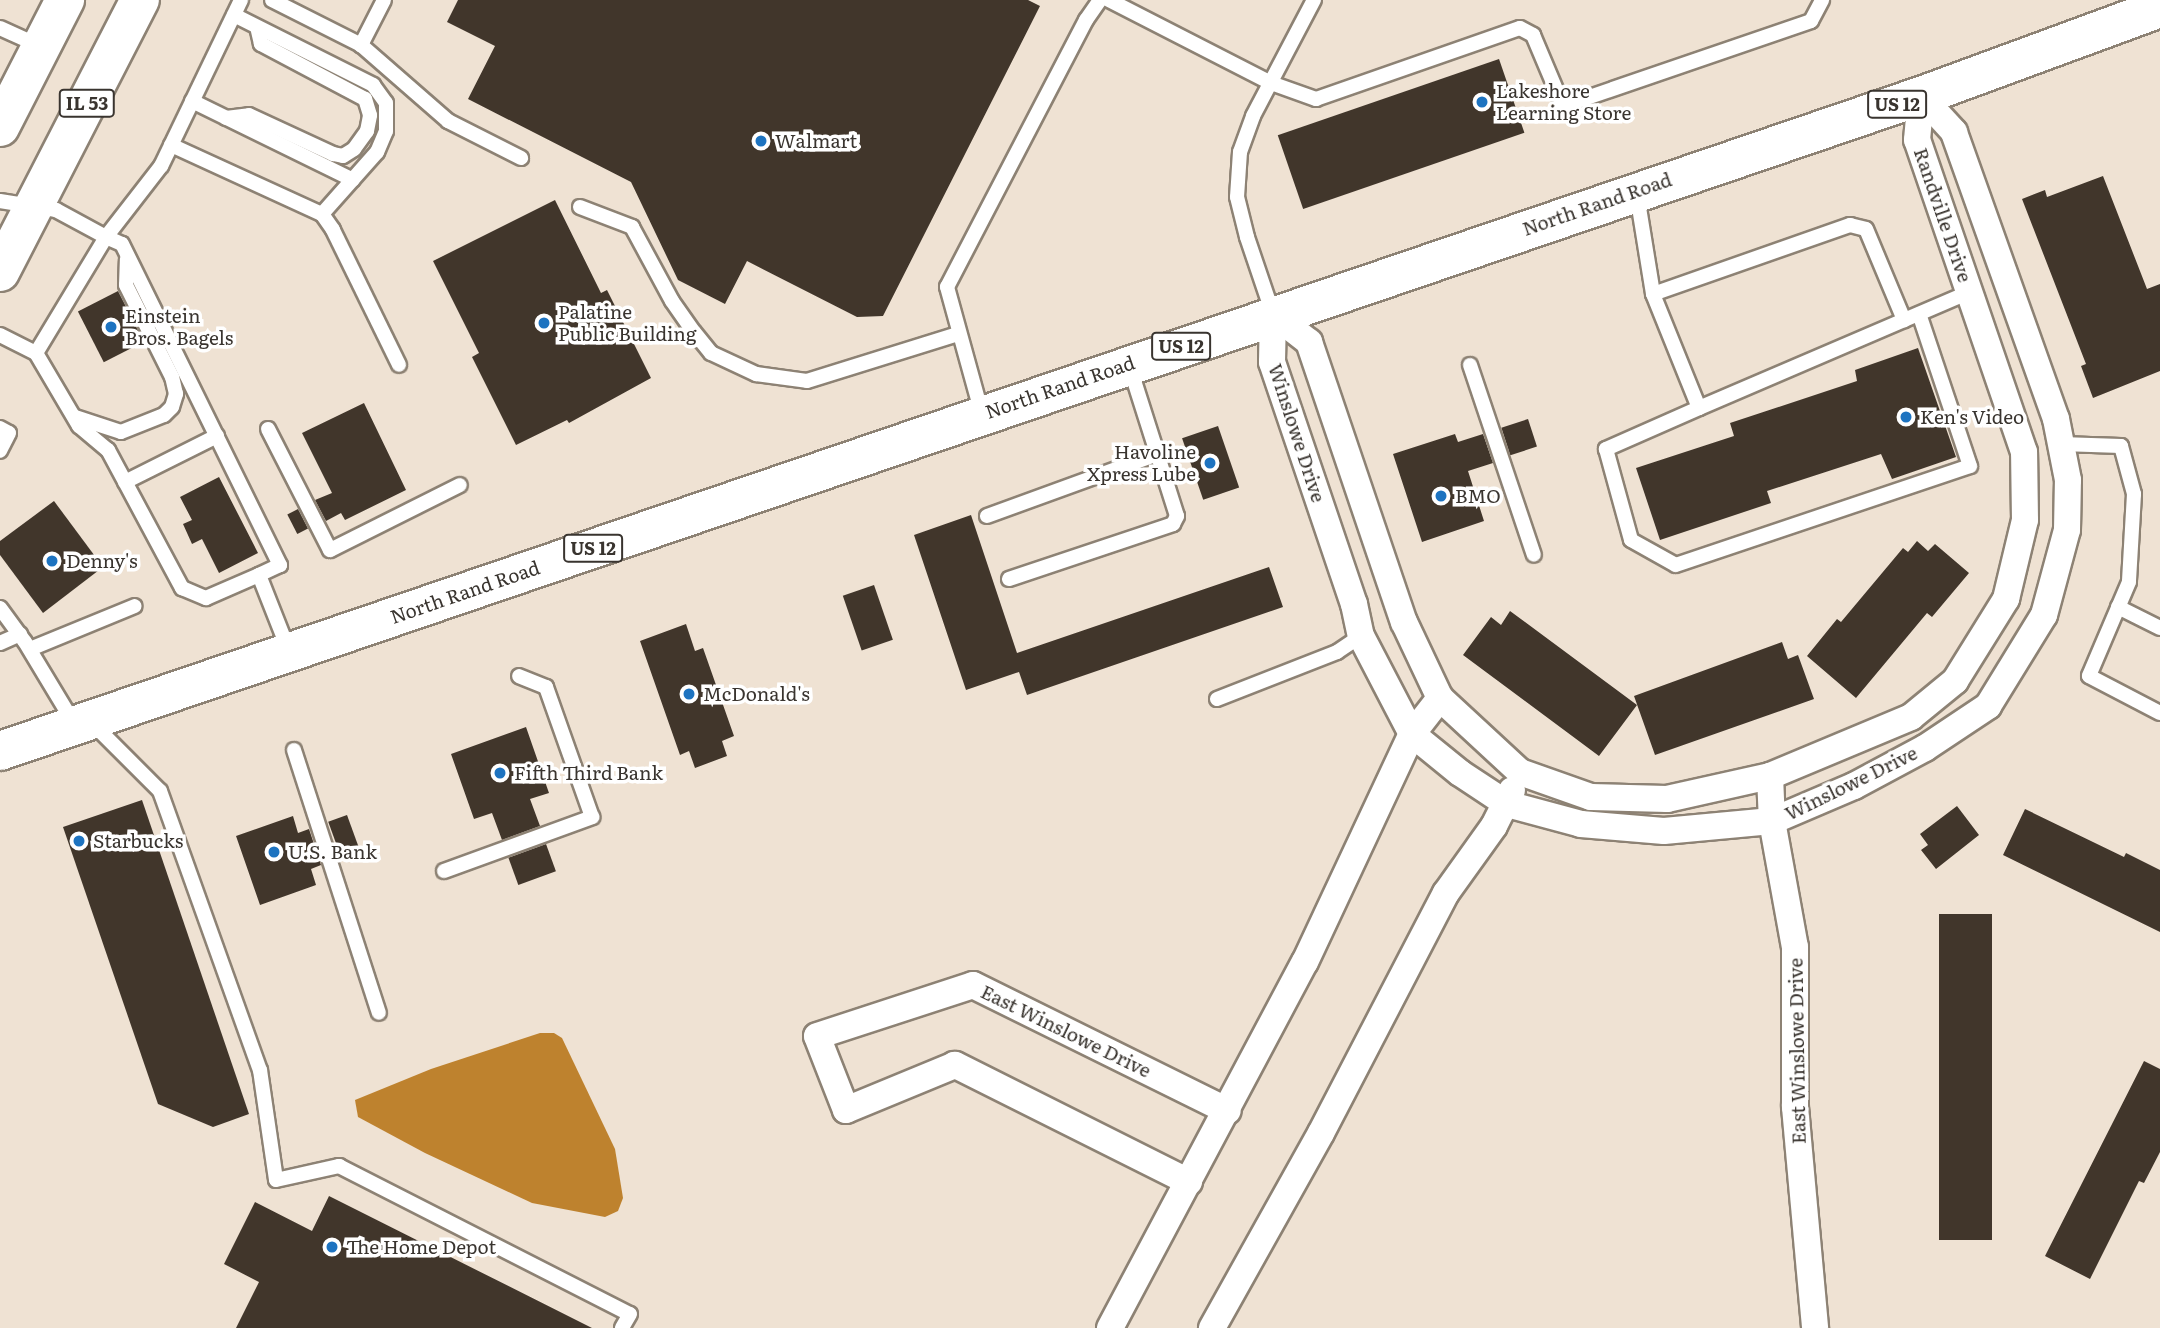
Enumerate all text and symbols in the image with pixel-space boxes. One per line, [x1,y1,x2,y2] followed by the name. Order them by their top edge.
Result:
[1496,80,1631,124] place label: Lakeshore Learning Store
[57,88,117,118] road number: IL 53
[1866,90,1928,119] road number: US 12
[1474,94,1490,110] marker: Lakeshore Learning Store
[775,130,857,152] place label: Walmart
[753,133,769,149] marker: Walmart
[1909,145,1977,285] street label: Randville Drive
[1519,168,1675,240] street label: North Rand Road
[558,301,697,345] place label: Palatine Public Building
[125,305,233,349] place label: Einstein Bros. Bagels
[536,315,552,331] marker: Palatine Public Building
[103,319,119,335] marker: Einstein Bros. Bagels
[1150,332,1212,360] road number: US 12
[982,351,1138,423] street label: North Rand Road
[1264,361,1330,505] street label: Winslowe Drive
[1920,406,2024,428] place label: Ken's Video
[1898,409,1914,425] marker: Ken's Video
[1087,441,1196,485] place label: Havoline Xpress Lube
[1202,455,1218,471] marker: Havoline Xpress Lube
[1455,485,1501,507] place label: BMO
[1433,488,1449,504] marker: BMO
[562,534,624,562] road number: US 12
[66,550,138,572] place label: Denny's
[44,553,60,569] marker: Denny's
[387,556,543,628] street label: North Rand Road
[703,683,810,705] place label: McDonald's
[681,686,697,702] marker: McDonald's
[1781,741,1921,825] street label: Winslowe Drive
[514,762,663,784] place label: Fifth Third Bank
[492,765,508,781] marker: Fifth Third Bank
[93,830,183,852] place label: Starbucks
[71,833,87,849] marker: Starbucks
[288,841,377,863] place label: U.S. Bank
[266,844,282,860] marker: U.S. Bank
[1784,958,1810,1144] street label: East Winslowe Drive
[977,980,1155,1082] street label: East Winslowe Drive
[346,1236,496,1258] place label: The Home Depot
[324,1239,340,1255] marker: The Home Depot

